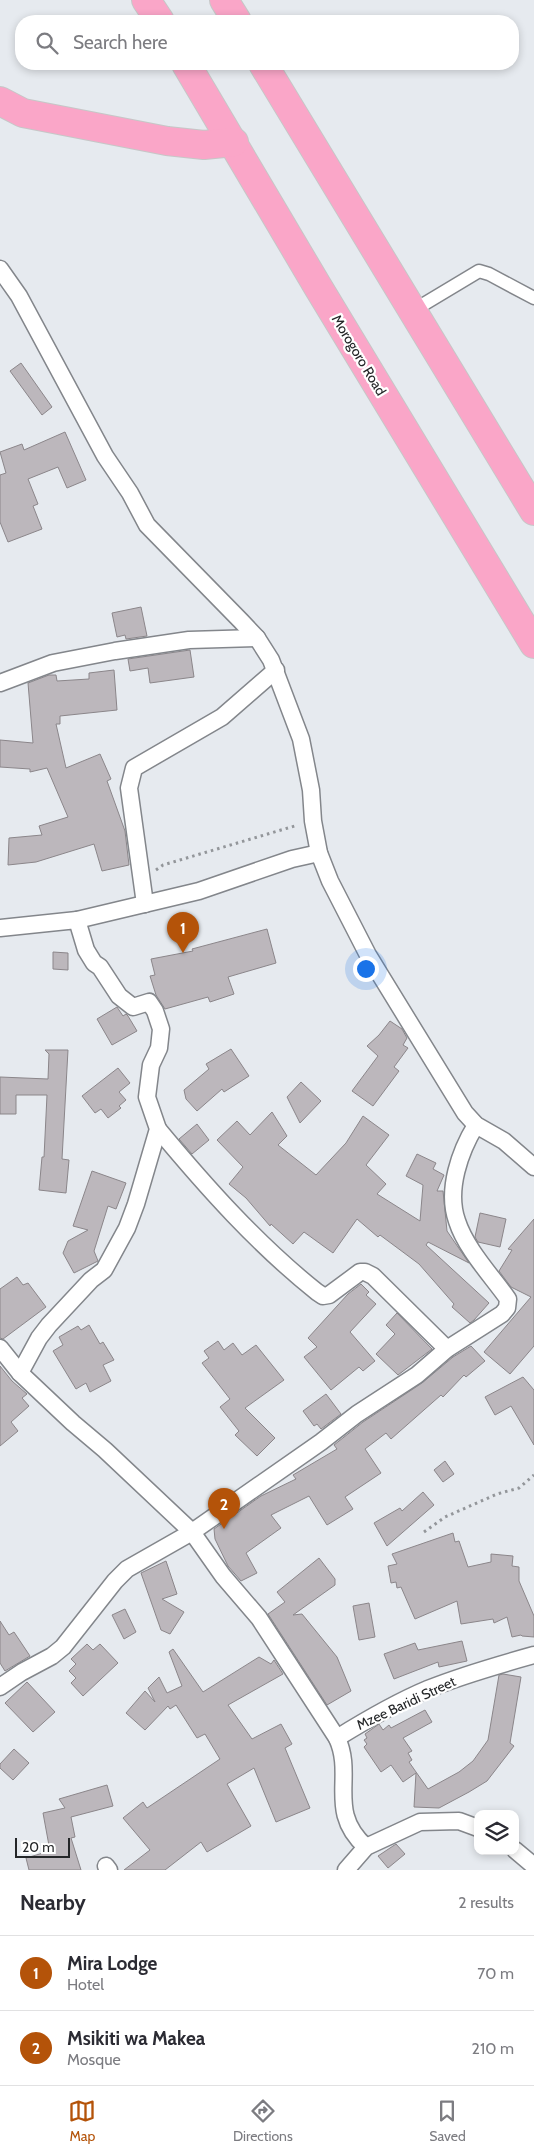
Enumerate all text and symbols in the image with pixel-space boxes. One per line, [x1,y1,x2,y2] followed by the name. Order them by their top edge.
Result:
[15,15,519,70] search box
[33,29,61,57] icon: search
[73,31,167,54] text: Search here
[328,311,390,399] street label: Morogoro Road
[167,912,199,953] pin: 1
[353,956,379,982] your location
[208,1488,240,1529] pin: 2
[353,1672,459,1734] street label: Mzee Baridi Street
[474,1810,519,1855] map controls
[474,1810,519,1855] button: layers
[15,1835,70,1858] scale bar
[22,1838,55,1856] text: 20 m
[20,1890,86,1915] text: Nearby
[458,1893,514,1912] text: 2 results
[67,1952,157,1975] text: Mira Lodge
[33,1964,39,1983] text: 1
[477,1964,514,1983] text: 70 m
[67,1975,104,1994] text: Hotel
[67,2027,205,2050] text: Msikiti wa Makea
[32,2039,40,2058] text: 2
[472,2039,514,2058] text: 210 m
[67,2050,121,2069] text: Mosque
[68,2097,96,2145] tab: Map
[233,2097,293,2145] tab: Directions
[429,2097,466,2145] tab: Saved

